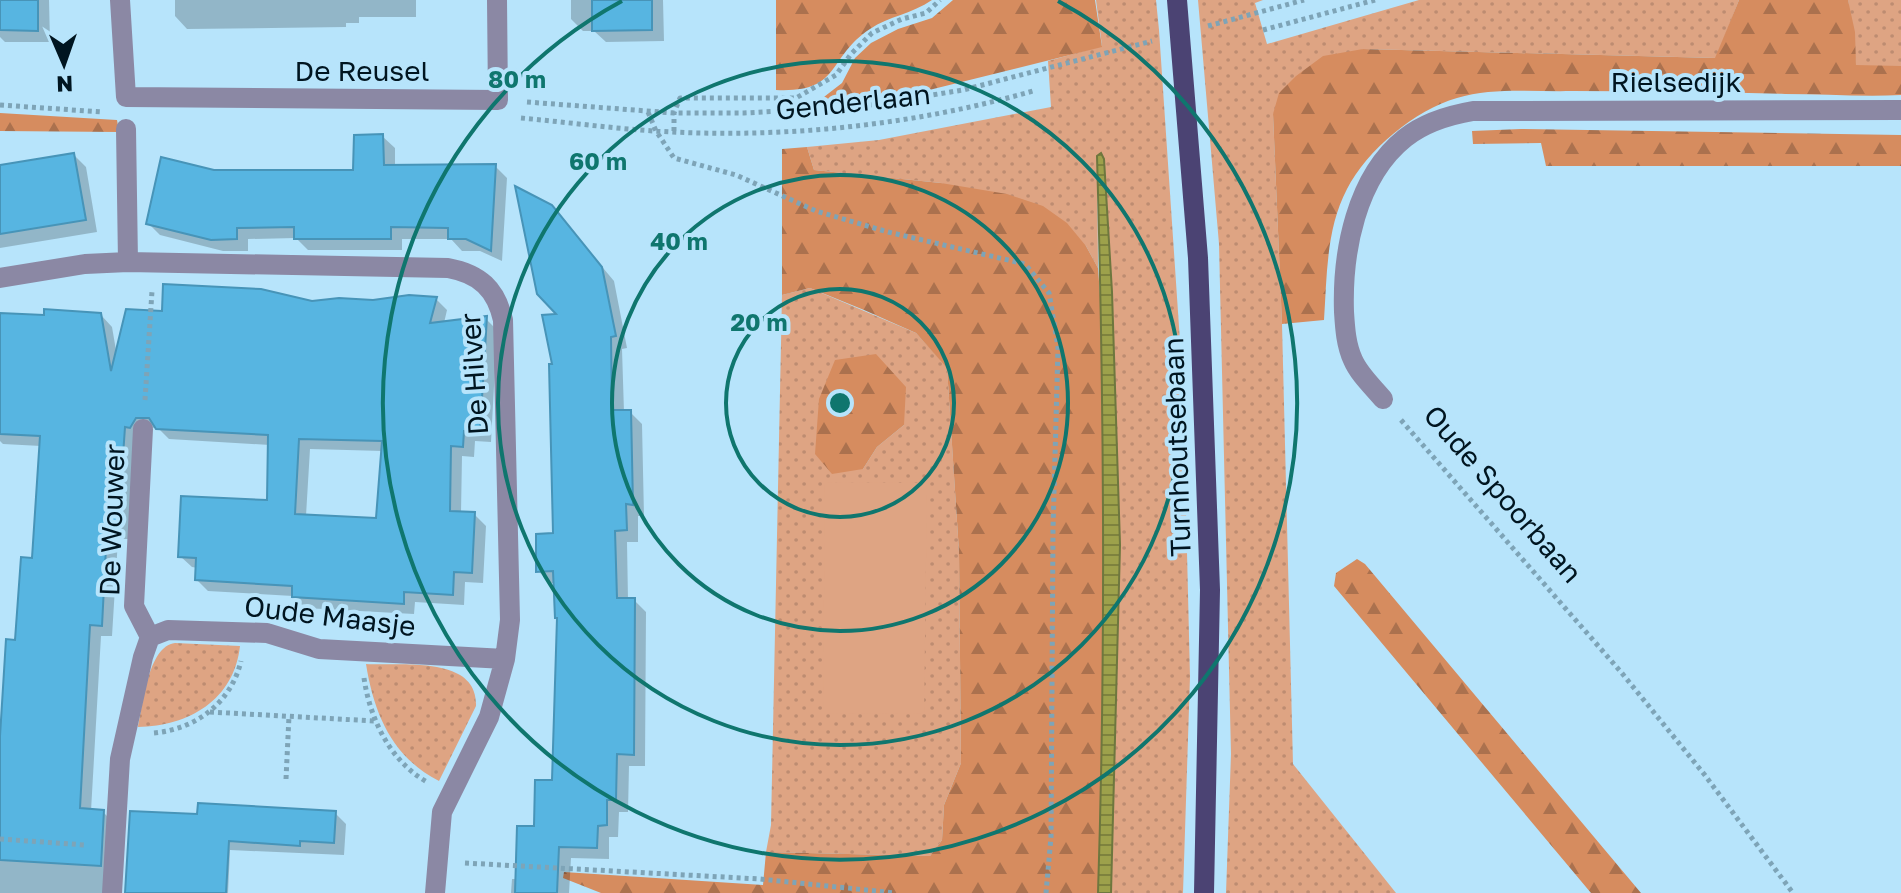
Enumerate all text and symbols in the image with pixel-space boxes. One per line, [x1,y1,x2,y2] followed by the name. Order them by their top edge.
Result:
[24,24,104,104] north arrow
[295,54,429,87] street label: De Reusel
[488,64,546,93] text: 80 m
[1611,65,1742,98] street label: Rielsedijk
[56,71,74,98] text: N
[774,77,932,126] street label: Genderlaan
[569,146,627,175] text: 60 m
[650,226,708,255] text: 40 m
[730,307,788,336] text: 20 m
[453,312,494,436] street label: De Hilver
[1156,337,1197,557] street label: Turnhoutsebaan
[826,389,854,417] centre of rings
[1417,398,1589,589] street label: Oude Spoorbaan
[92,443,131,596] street label: De Wouwer
[242,589,418,642] street label: Oude Maasje

